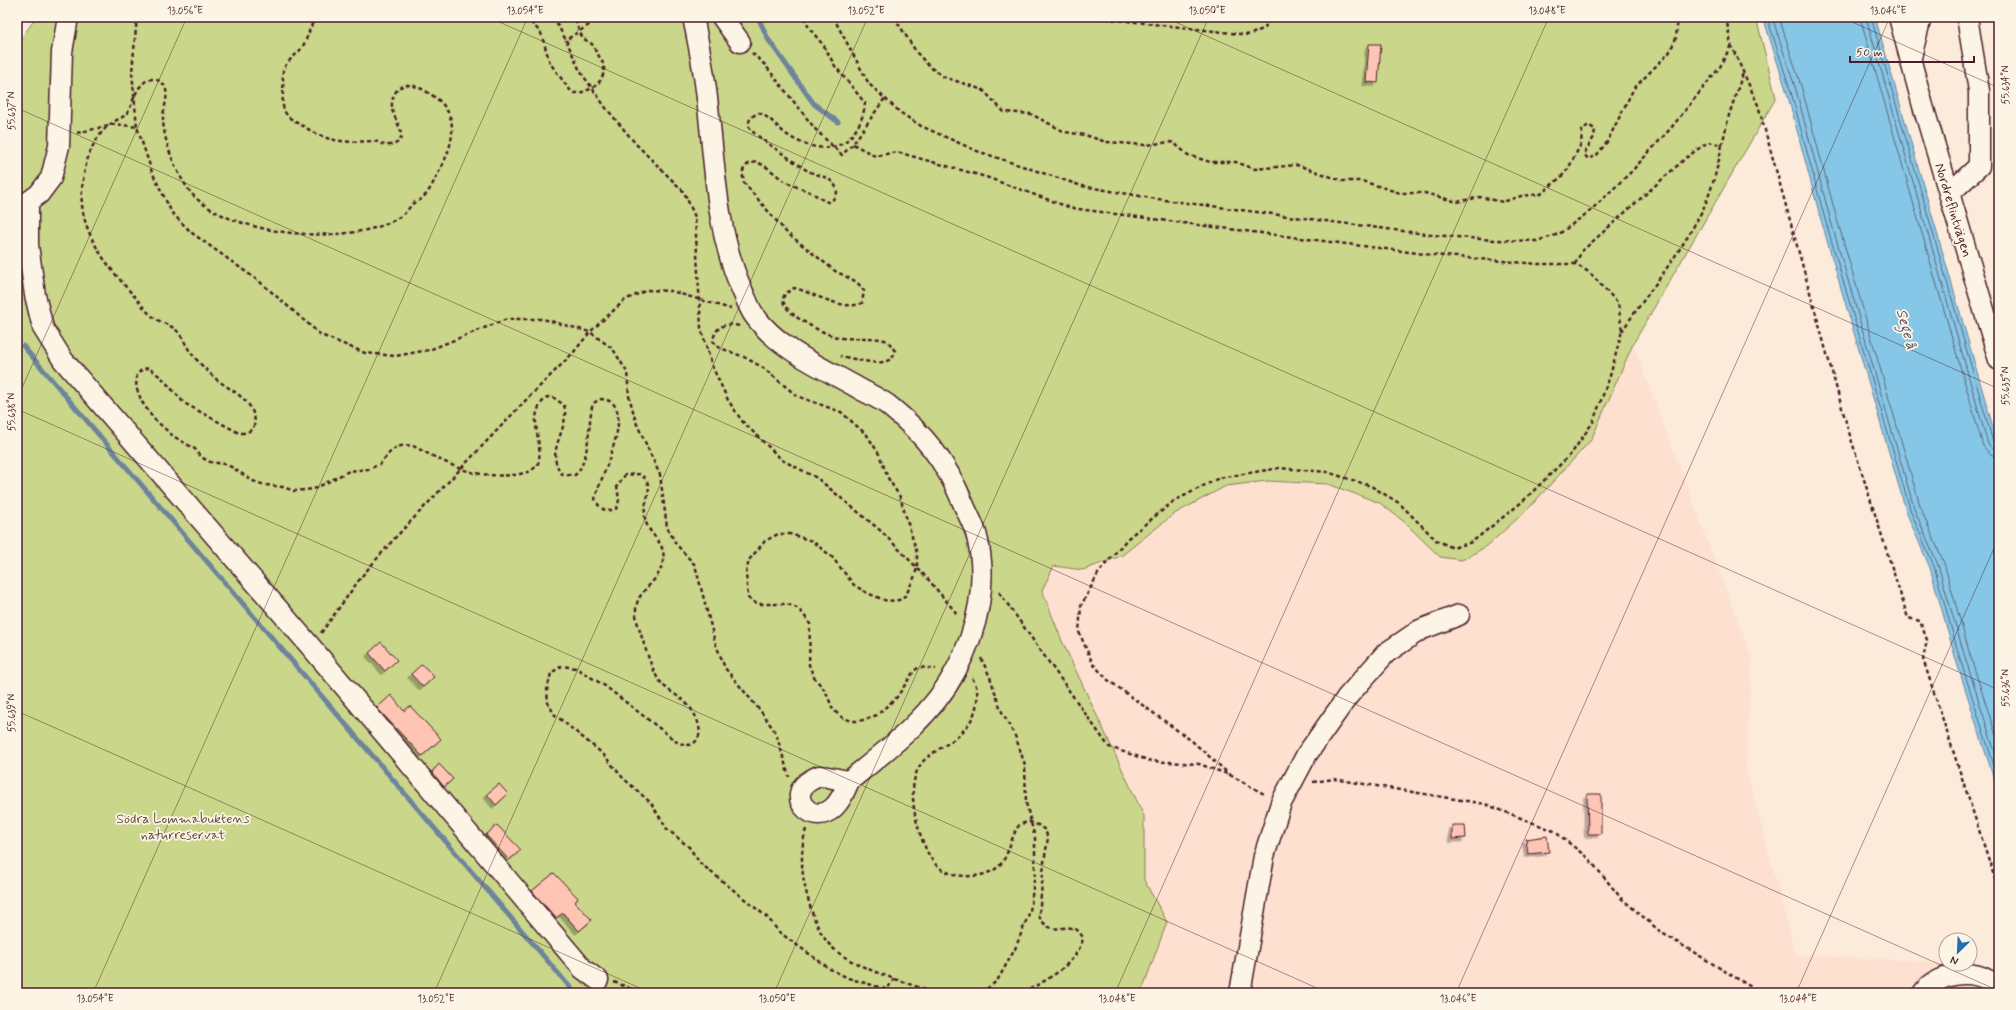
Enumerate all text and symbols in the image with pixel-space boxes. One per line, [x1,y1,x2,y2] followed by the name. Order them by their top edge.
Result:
[167,4,203,18] text: 13.056°E
[506,4,544,18] text: 13.054°E
[847,4,885,18] text: 13.052°E
[1188,4,1226,18] text: 13.050°E
[1528,4,1566,18] text: 13.048°E
[1870,4,1906,18] text: 13.046°E
[1850,38,1974,64] scale bar
[1856,45,1883,61] text: 50 m
[1999,65,2013,104] text: 55.634°N
[5,91,19,130] text: 55.637°N
[1930,161,1976,260] street label: Nordreflintvägen
[1889,307,1921,353] water label: Sege å
[1999,366,2013,405] text: 55.635°N
[5,392,19,431] text: 55.638°N
[1999,669,2013,707] text: 55.636°N
[5,694,19,732] text: 55.639°N
[116,810,250,844] park label: Södra Lommabuktens naturreservat
[1938,932,1978,972] north arrow
[1948,952,1961,968] text: N
[76,992,114,1006] text: 13.054°E
[417,992,455,1006] text: 13.052°E
[758,992,796,1006] text: 13.050°E
[1098,992,1136,1006] text: 13.048°E
[1440,992,1476,1006] text: 13.046°E
[1779,992,1817,1006] text: 13.044°E

